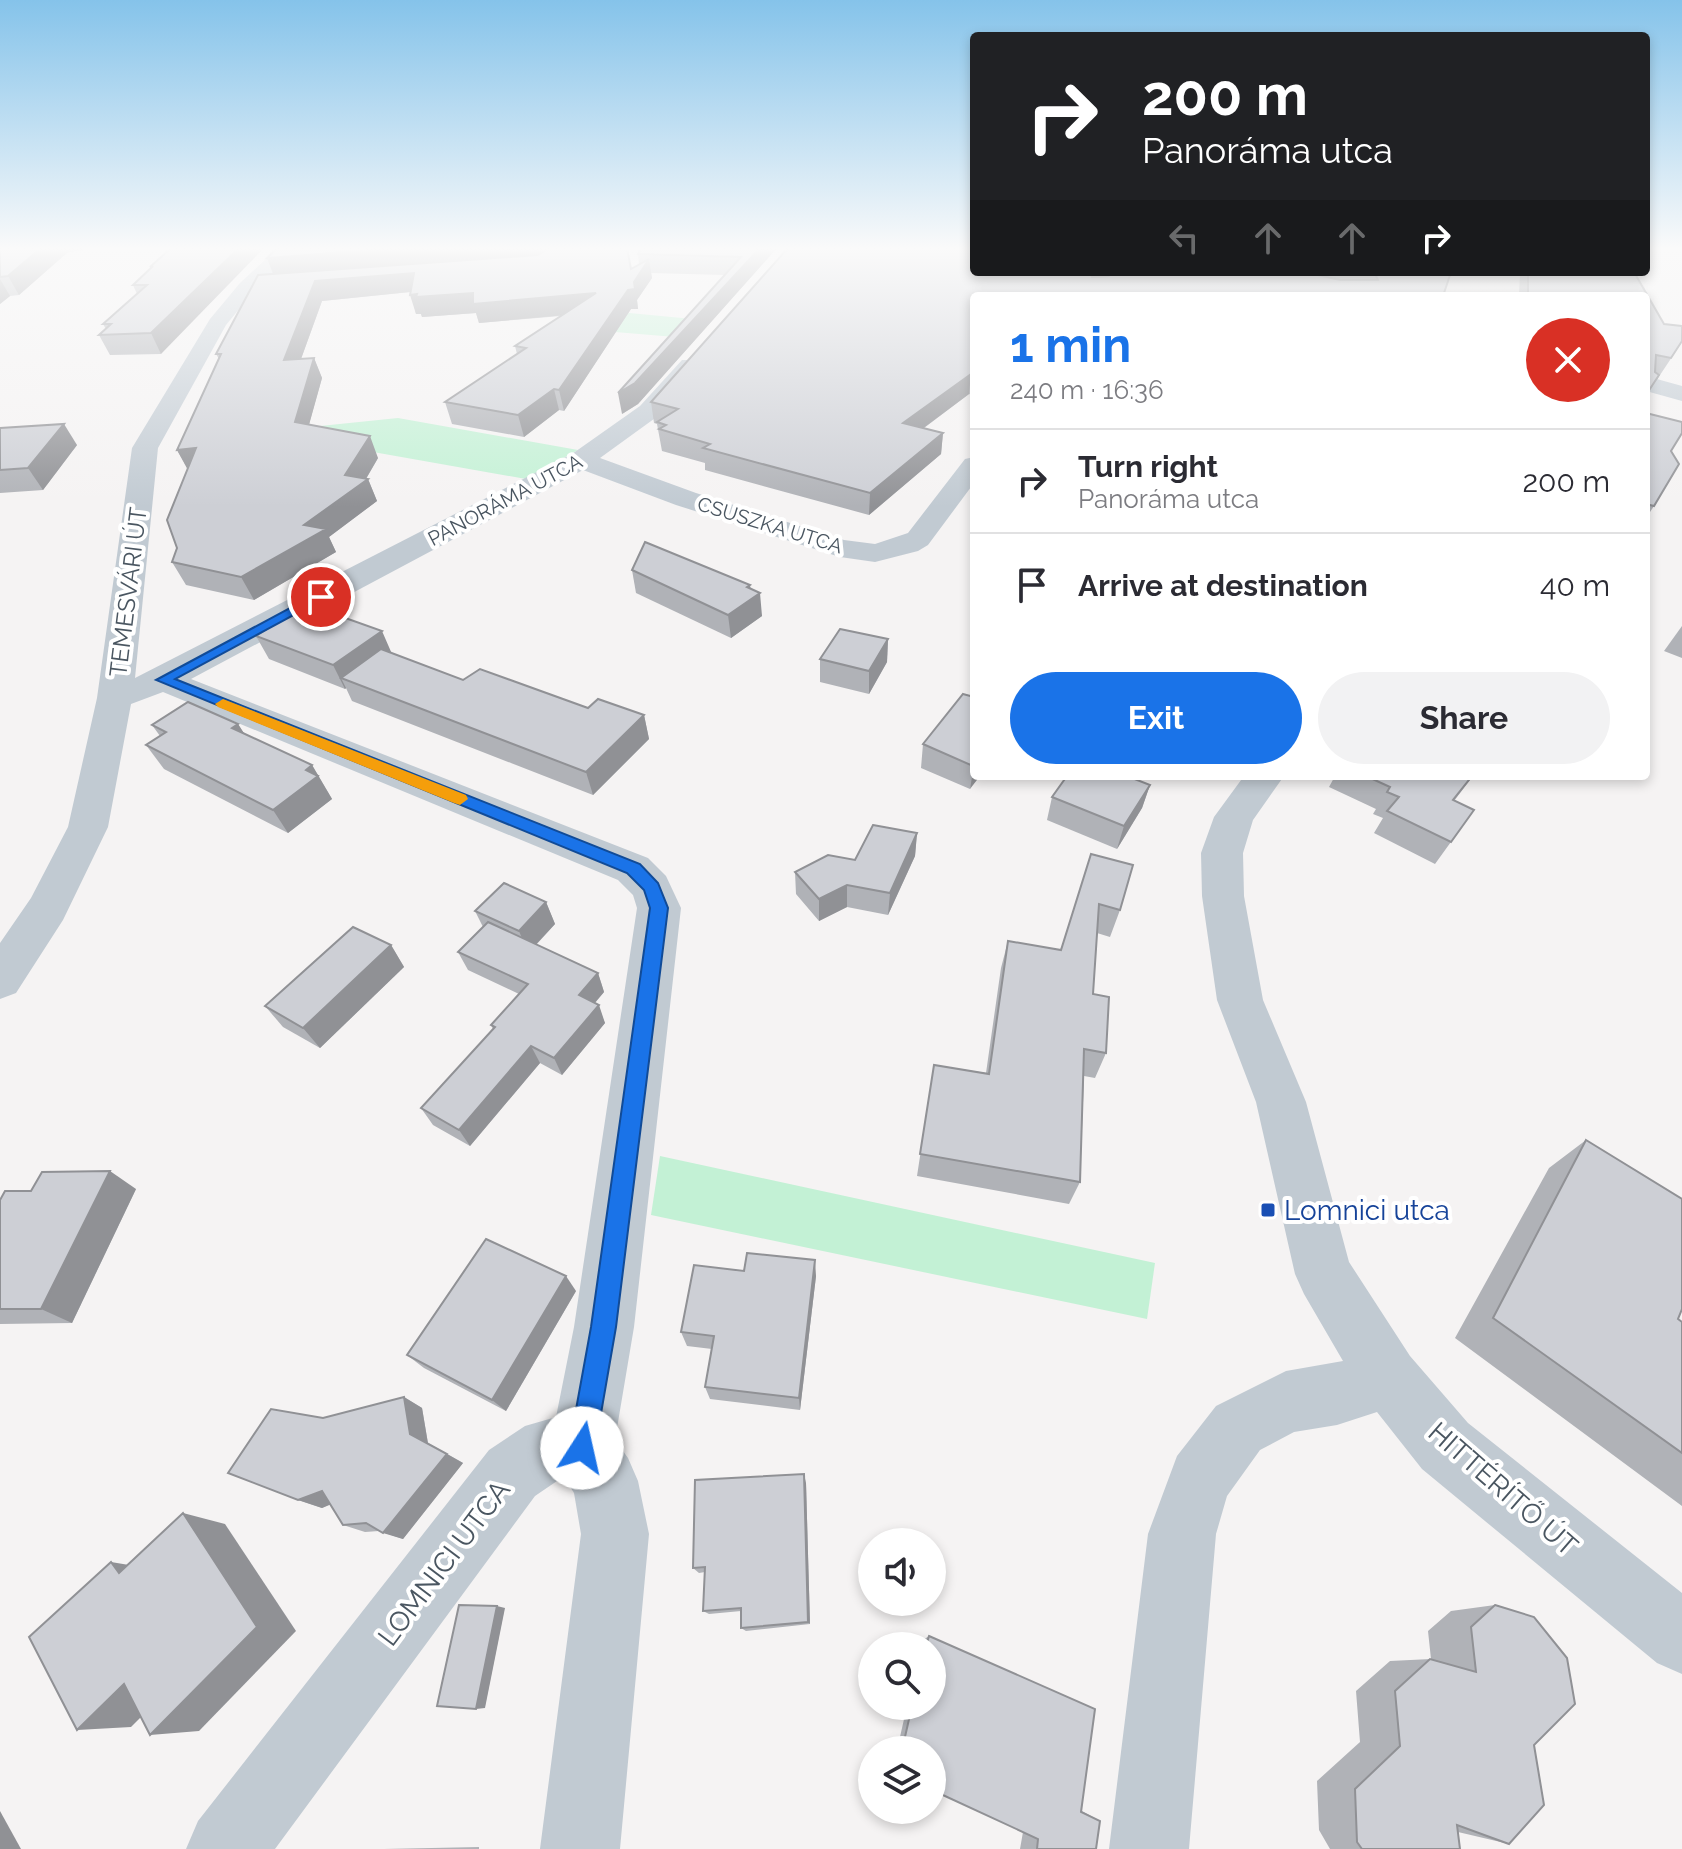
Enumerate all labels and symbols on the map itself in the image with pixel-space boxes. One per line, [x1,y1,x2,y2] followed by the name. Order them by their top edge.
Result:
[424,449,587,551] street label: PANORÁMA UTCA
[695,492,846,559] street label: CSUSZKA UTCA
[103,505,153,678] street label: TEMESVÁRI ÚT
[287,563,355,631] pin
[1284,1194,1450,1227] place label: Lomnici utca
[1259,1201,1277,1219] marker: Lomnici utca
[540,1406,624,1490] position arrow
[1422,1415,1584,1563] street label: HITTÉRÍTŐ ÚT
[371,1474,517,1652] street label: LOMNICI UTCA

